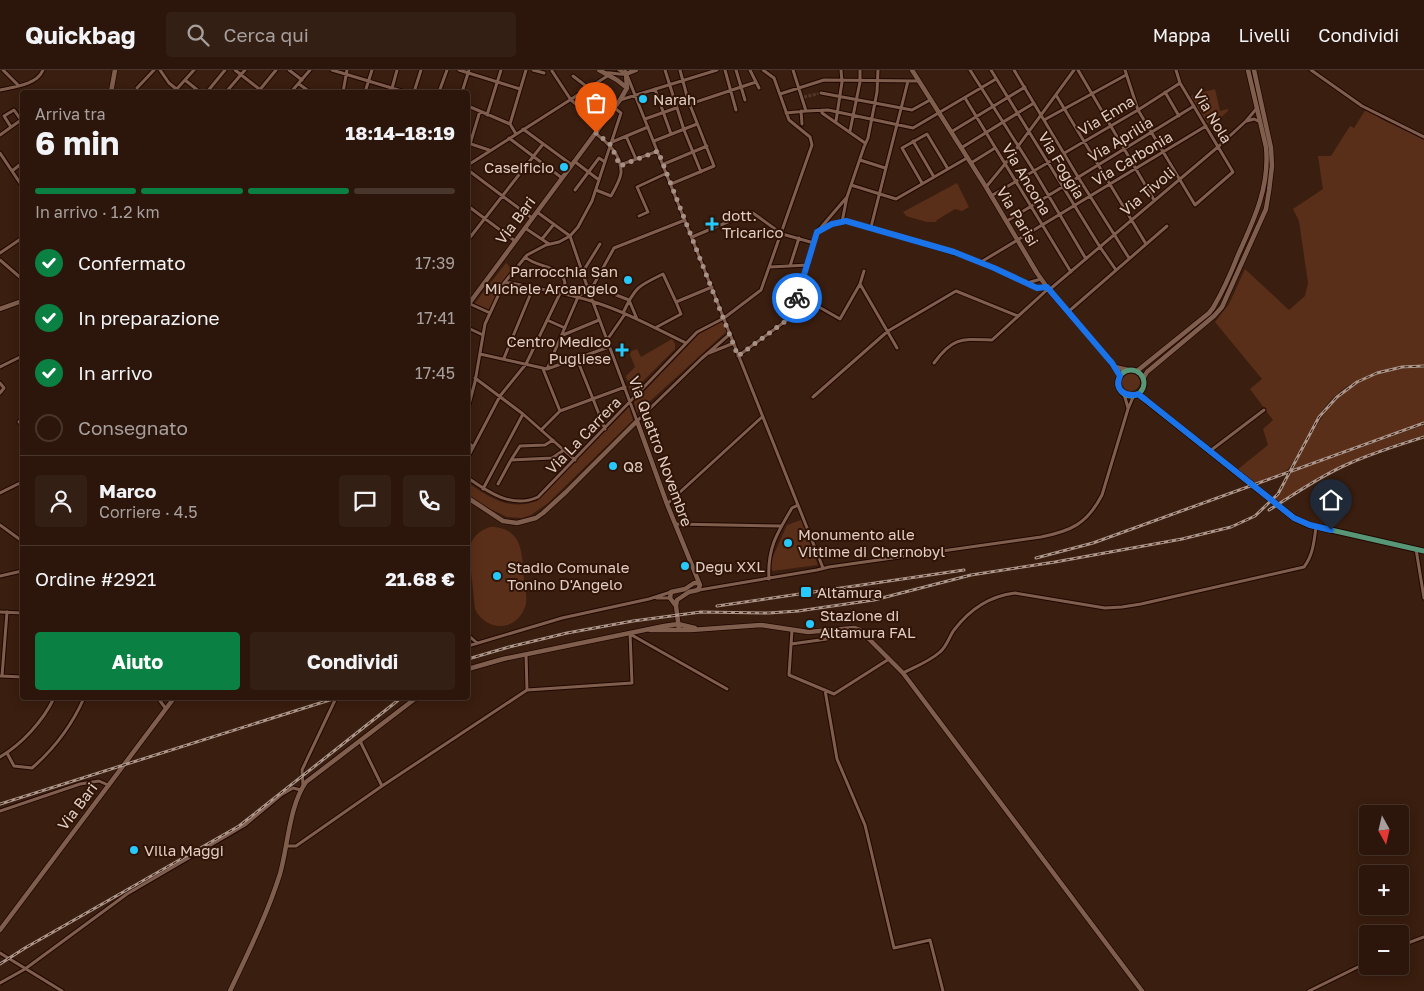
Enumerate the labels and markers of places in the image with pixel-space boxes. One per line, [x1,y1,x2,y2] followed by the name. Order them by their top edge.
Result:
[575,82,617,133] pin
[653,90,696,108] place label: Narah
[637,93,649,105] marker: Narah
[484,158,554,176] place label: Caseificio
[558,161,570,173] marker: Caseificio
[722,206,784,241] place label: dott. Tricarico
[706,218,718,230] marker: dott. Tricarico
[485,262,618,297] place label: Parrocchia San Michele Arcangelo
[622,274,634,286] marker: Parrocchia San Michele Arcangelo
[507,332,611,367] place label: Centro Medico Pugliese
[615,343,629,357] marker: Centro Medico Pugliese
[623,457,643,475] place label: Q8
[607,460,619,472] marker: Q8
[1310,479,1352,530] pin
[798,525,945,560] place label: Monumento alle Vittime di Chernobyl
[782,537,794,549] marker: Monumento alle Vittime di Chernobyl
[695,557,765,575] place label: Degu XXL
[507,558,630,593] place label: Stadio Comunale Tonino D'Angelo
[679,560,691,572] marker: Degu XXL
[491,570,503,582] marker: Stadio Comunale Tonino D'Angelo
[817,583,882,601] place label: Altamura
[799,585,813,599] marker: Altamura
[820,606,916,641] place label: Stazione di Altamura FAL
[804,618,816,630] marker: Stazione di Altamura FAL
[144,841,224,859] place label: Villa Maggi
[128,844,140,856] marker: Villa Maggi

